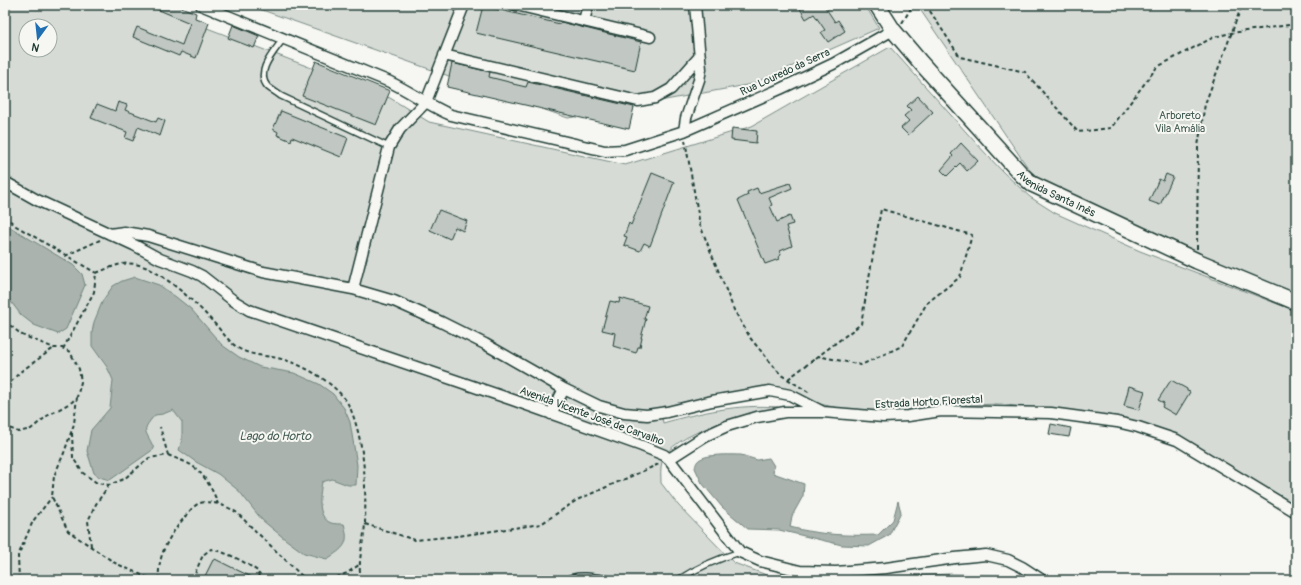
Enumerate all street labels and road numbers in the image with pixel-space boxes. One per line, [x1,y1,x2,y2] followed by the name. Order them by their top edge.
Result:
[738,46,832,98] street label: Rua Louredo da Serra
[1014,167,1098,219] street label: Avenida Santa Inês
[518,384,666,448] street label: Avenida Vicente José de Carvalho
[875,393,983,411] street label: Estrada Horto Florestal

